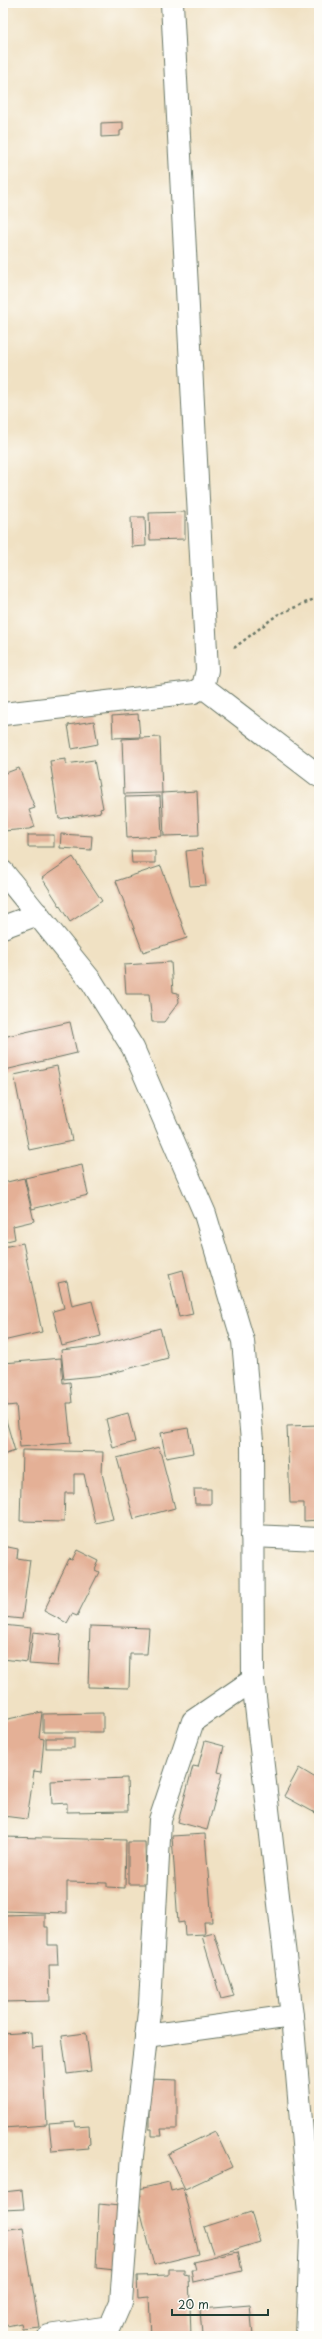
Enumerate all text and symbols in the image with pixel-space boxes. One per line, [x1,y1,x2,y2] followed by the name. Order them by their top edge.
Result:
[172,2291,268,2317] scale bar
[178,2295,209,2313] text: 20 m

